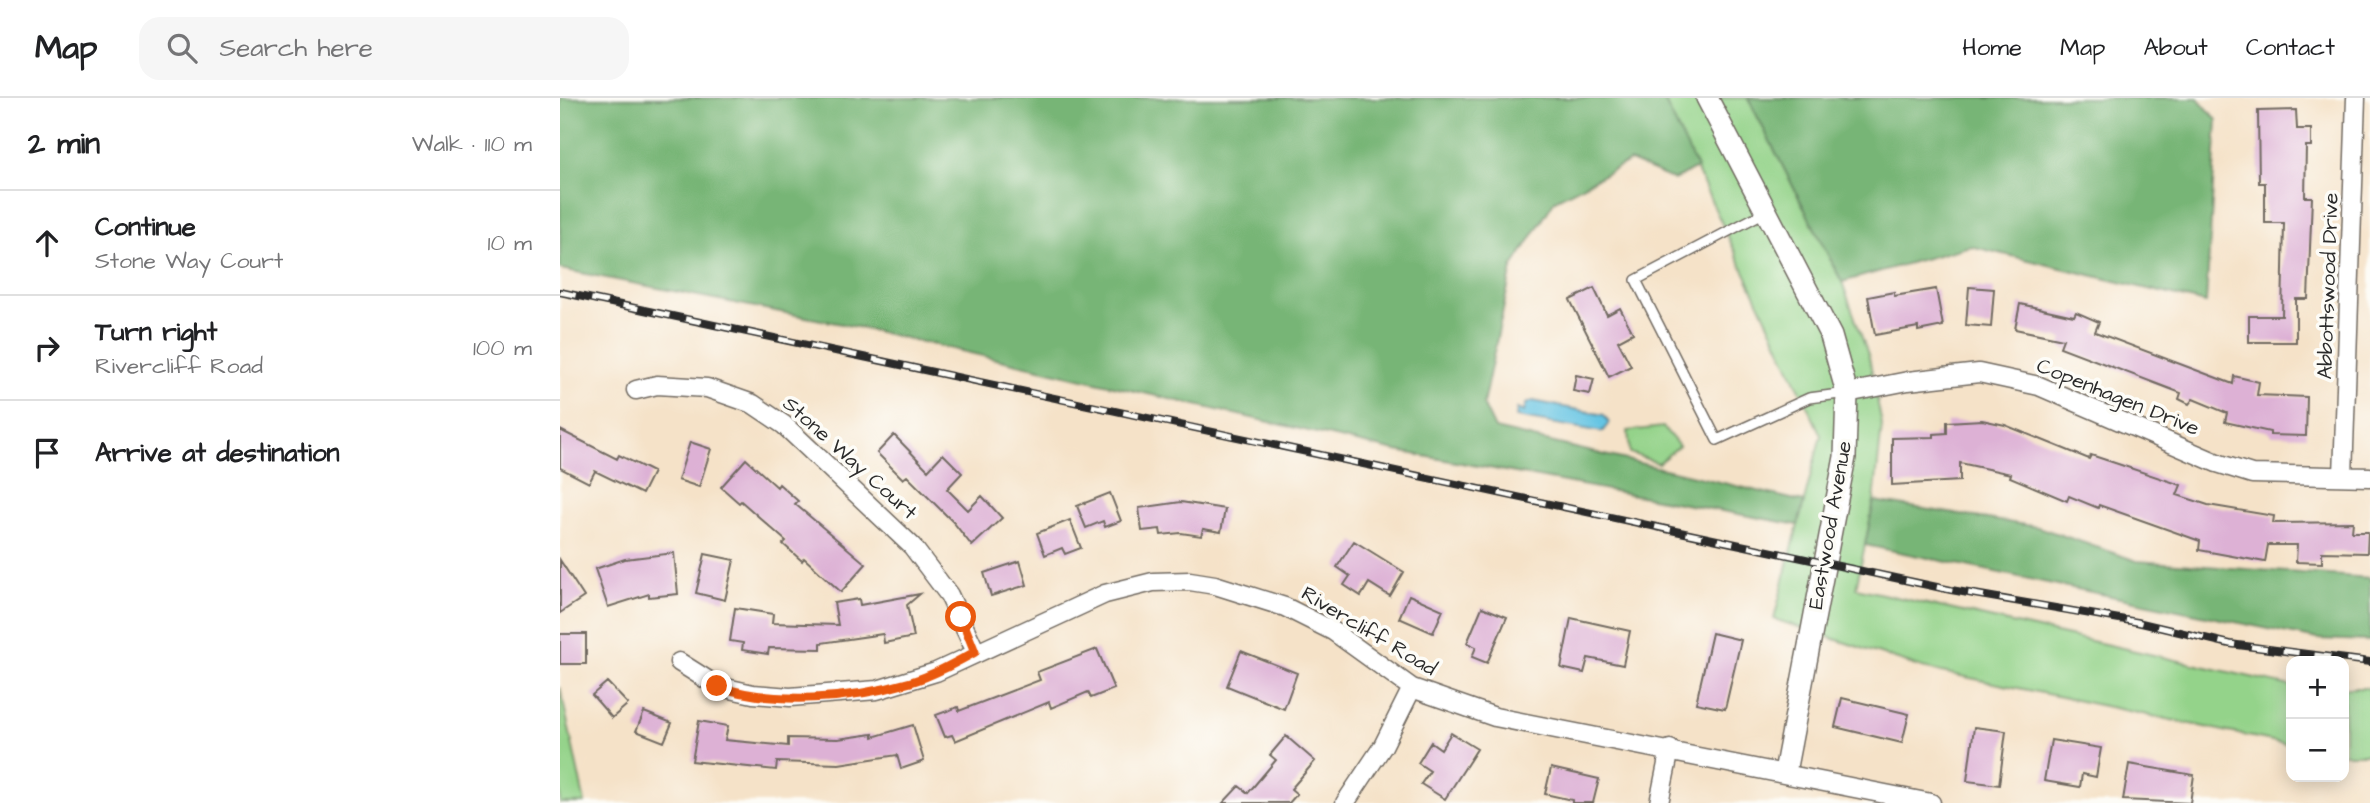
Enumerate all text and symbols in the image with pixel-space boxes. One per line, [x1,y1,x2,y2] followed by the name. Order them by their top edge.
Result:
[139,17,629,80] search box
[35,25,97,71] text: Map
[163,29,201,67] icon: search
[219,30,373,66] text: Search here
[1962,31,2022,65] text: Home
[2060,31,2105,65] text: Map
[2143,31,2208,65] text: About
[2246,31,2335,65] text: Contact
[28,123,100,165] text: 2 min
[412,128,532,160] text: Walk · 110 m
[2310,192,2346,380] street label: Abbottswood Drive
[95,209,196,245] text: Continue
[28,224,66,262] icon: ahead
[487,227,532,259] text: 10 m
[95,245,283,277] text: Stone Way Court
[95,314,217,350] text: Turn right
[28,329,66,367] icon: right
[473,332,532,364] text: 100 m
[95,350,263,382] text: Rivercliff Road
[2032,351,2204,445] street label: Copenhagen Drive
[775,390,924,528] street label: Stone Way Court
[28,434,66,472] icon: arrive
[95,435,340,471] text: Arrive at destination
[1801,439,1859,611] street label: Eastwood Avenue
[1296,579,1442,683] street label: Rivercliff Road
[945,601,976,632] route start
[2286,656,2349,782] map controls
[2286,656,2349,719] button: +
[701,670,732,701] route end
[2286,719,2349,782] button: −

